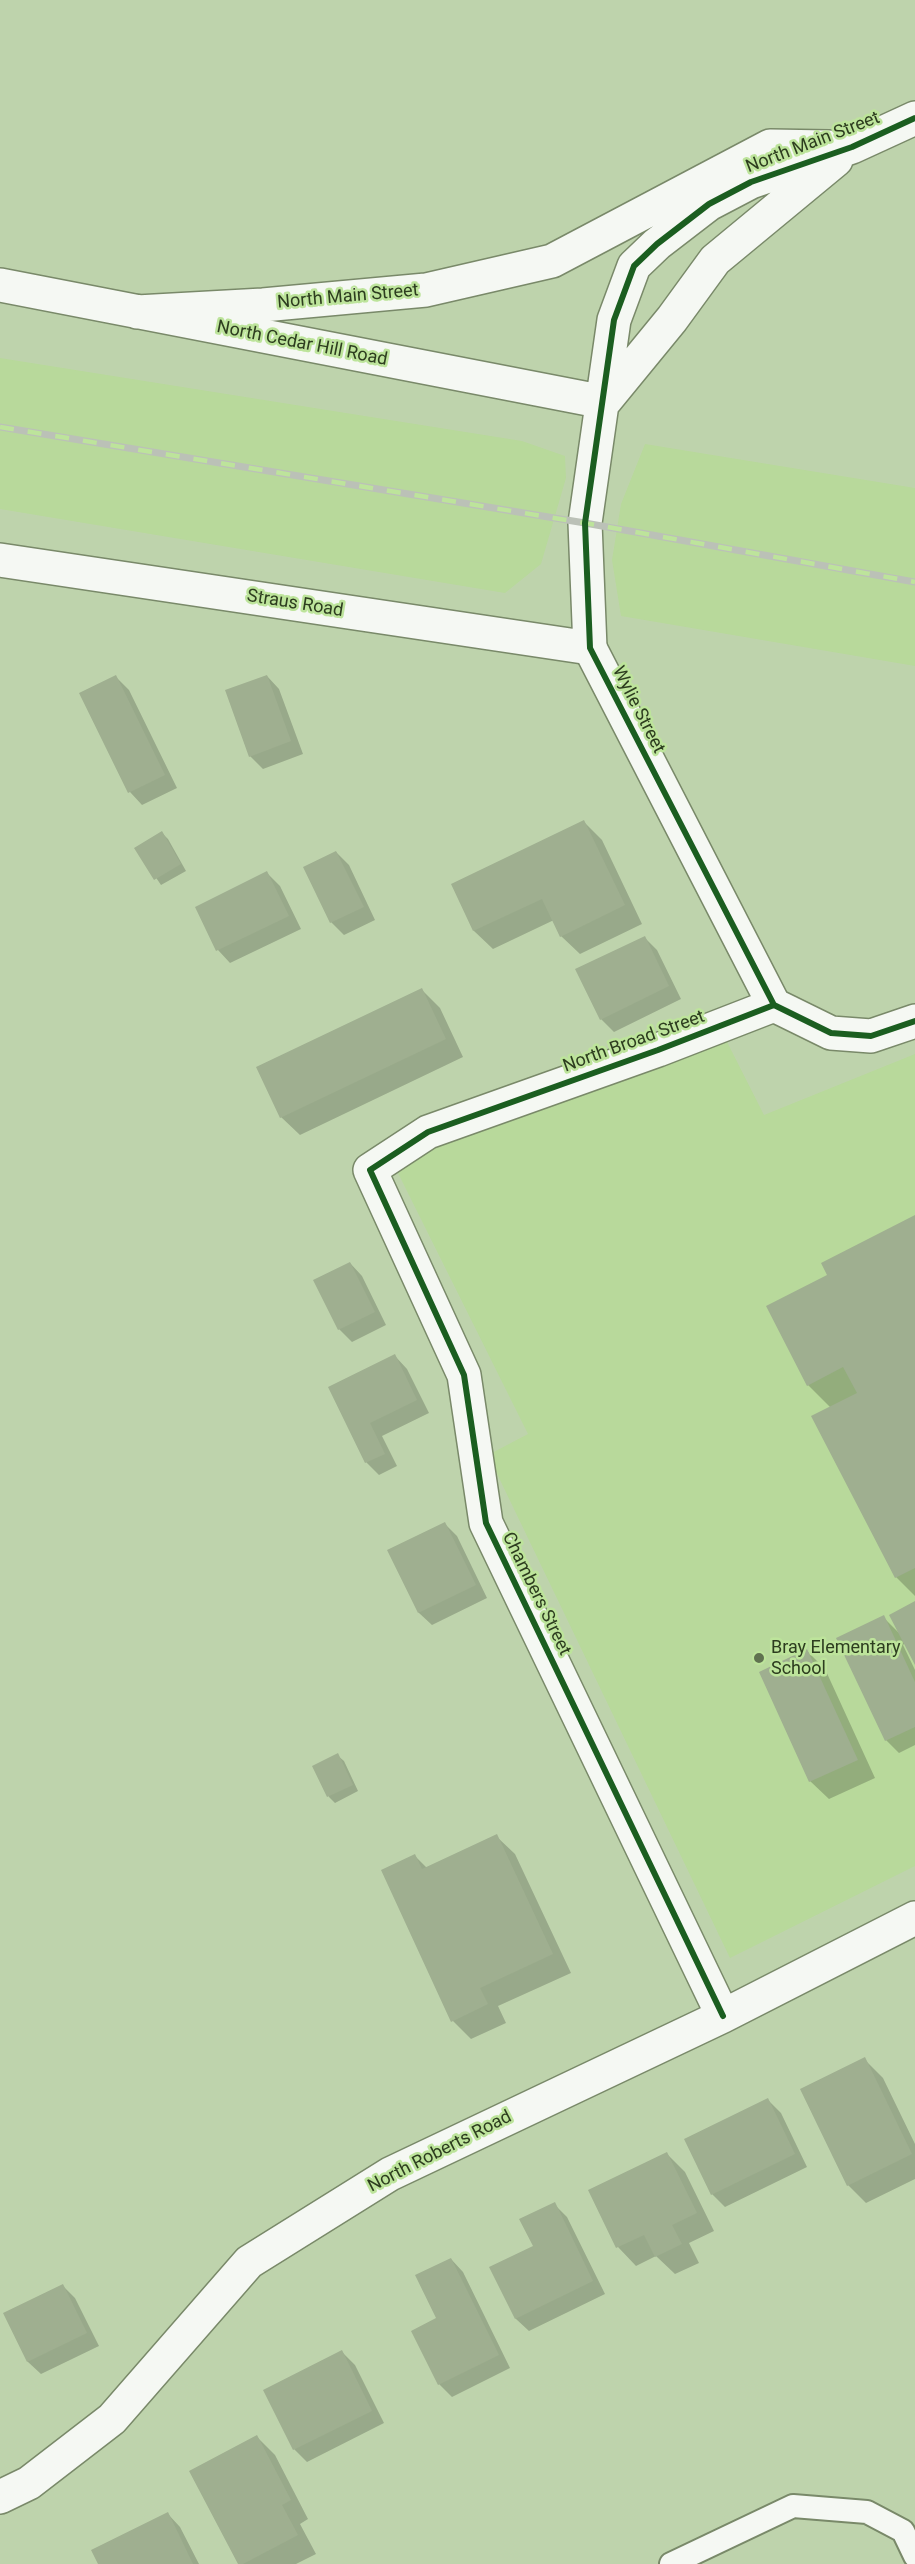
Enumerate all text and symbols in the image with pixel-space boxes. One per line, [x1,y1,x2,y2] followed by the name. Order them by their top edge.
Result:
[743,108,883,178] street label: North Main Street
[276,280,420,314] street label: North Main Street
[215,317,389,371] street label: North Cedar Hill Road
[245,586,345,622] street label: Straus Road
[607,663,669,757] street label: Wylie Street
[560,1006,708,1078] street label: North Broad Street
[497,1529,575,1659] street label: Chambers Street
[771,1637,900,1680] place label: Bray Elementary School
[752,1651,766,1665] marker: Bray Elementary School
[365,2106,515,2198] street label: North Roberts Road

